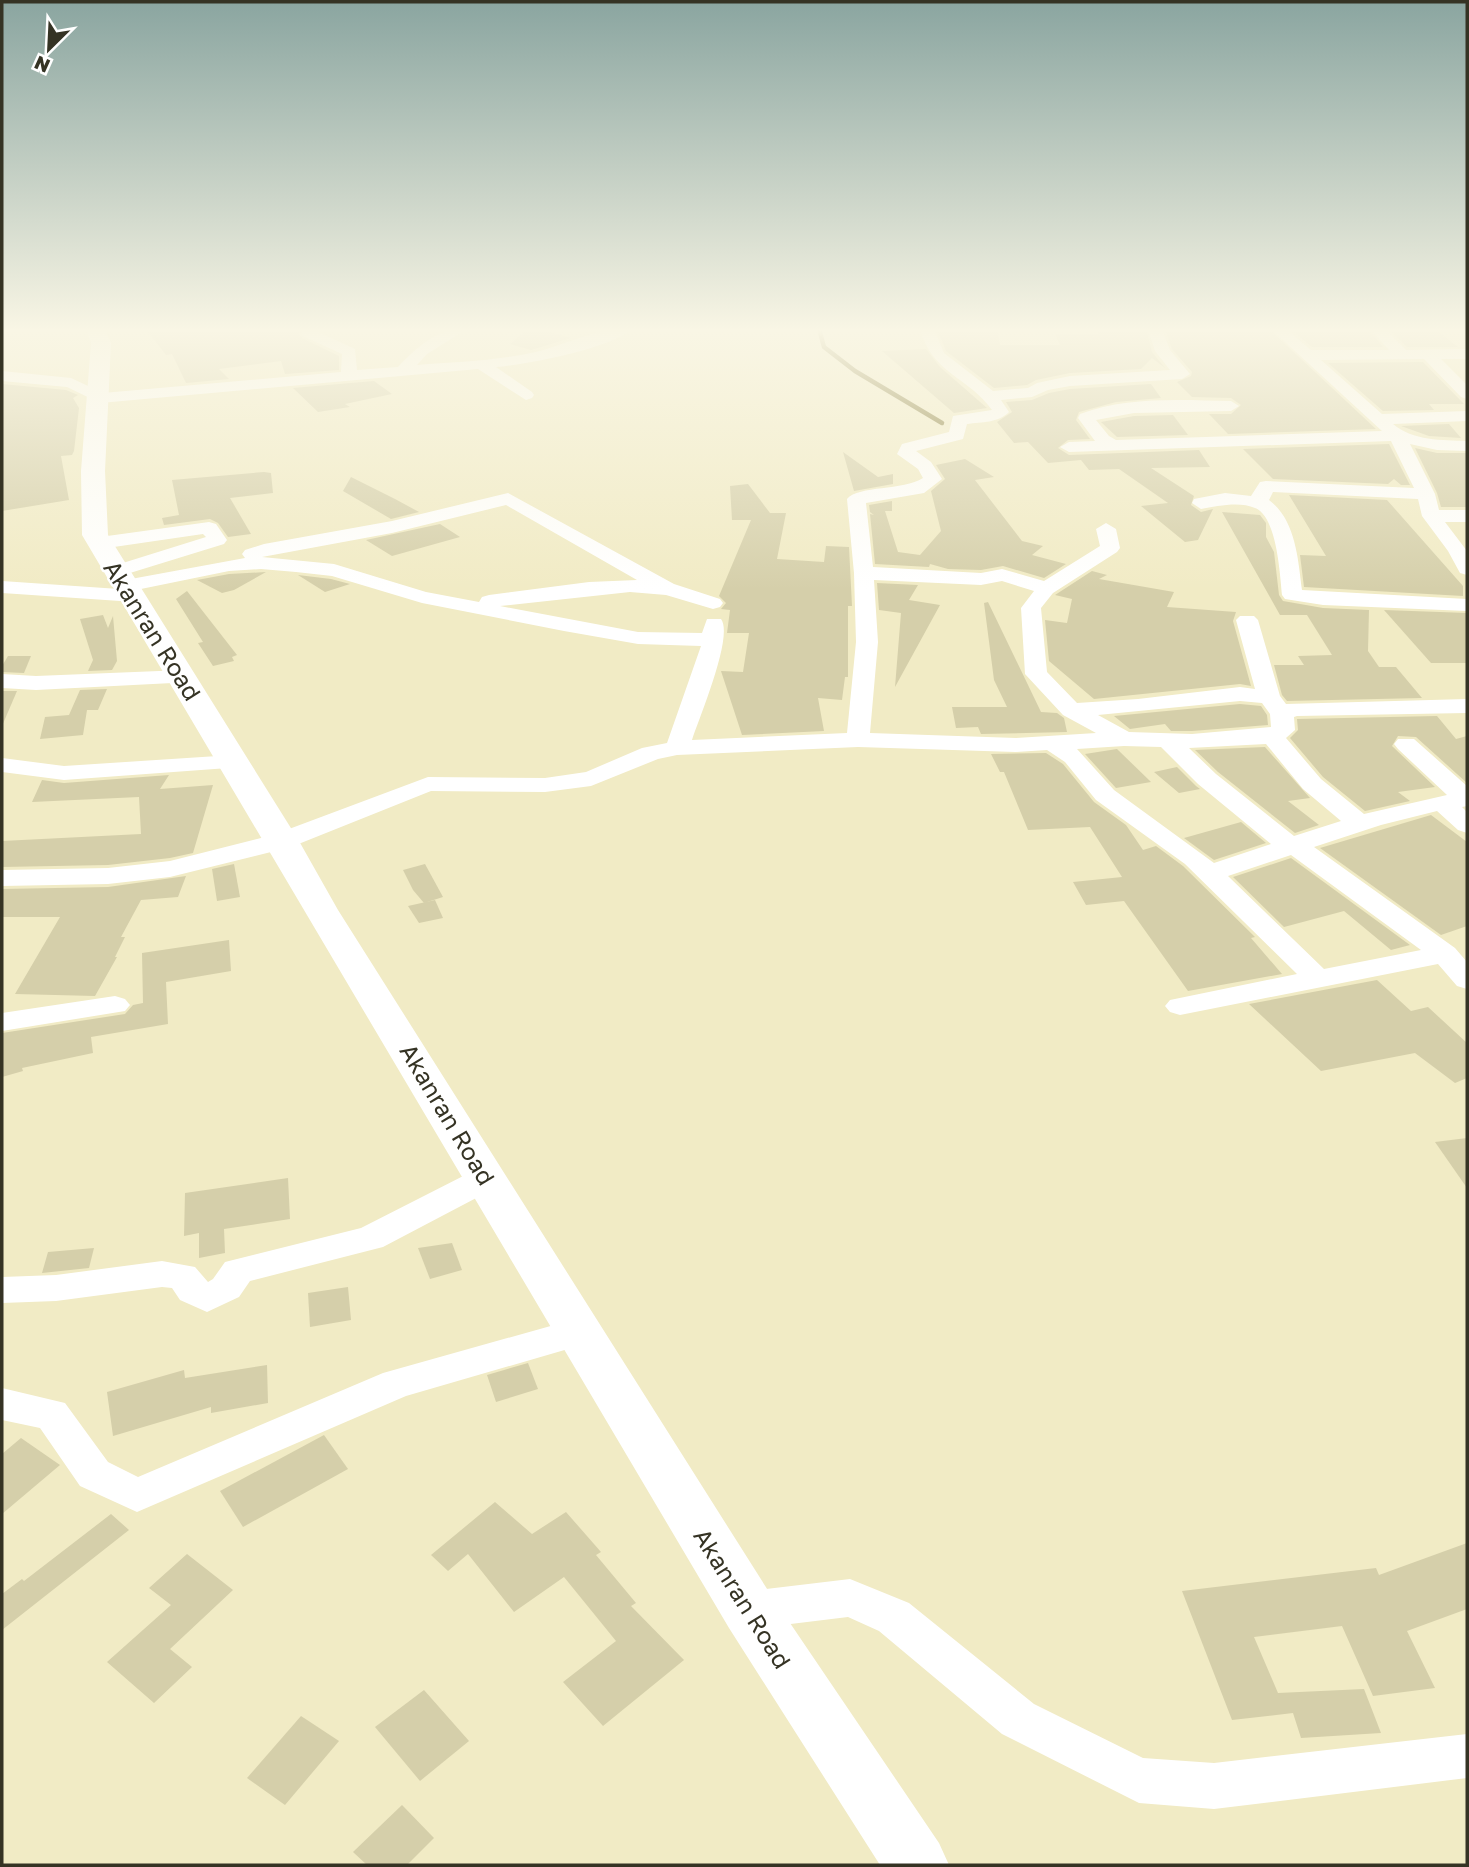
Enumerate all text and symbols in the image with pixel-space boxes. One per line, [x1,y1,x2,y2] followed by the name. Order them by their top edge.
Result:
[14,14,84,84] north arrow
[31,52,53,78] text: N
[98,554,208,706] street label: Akanran Road
[394,1038,502,1190] street label: Akanran Road
[688,1522,798,1674] street label: Akanran Road

